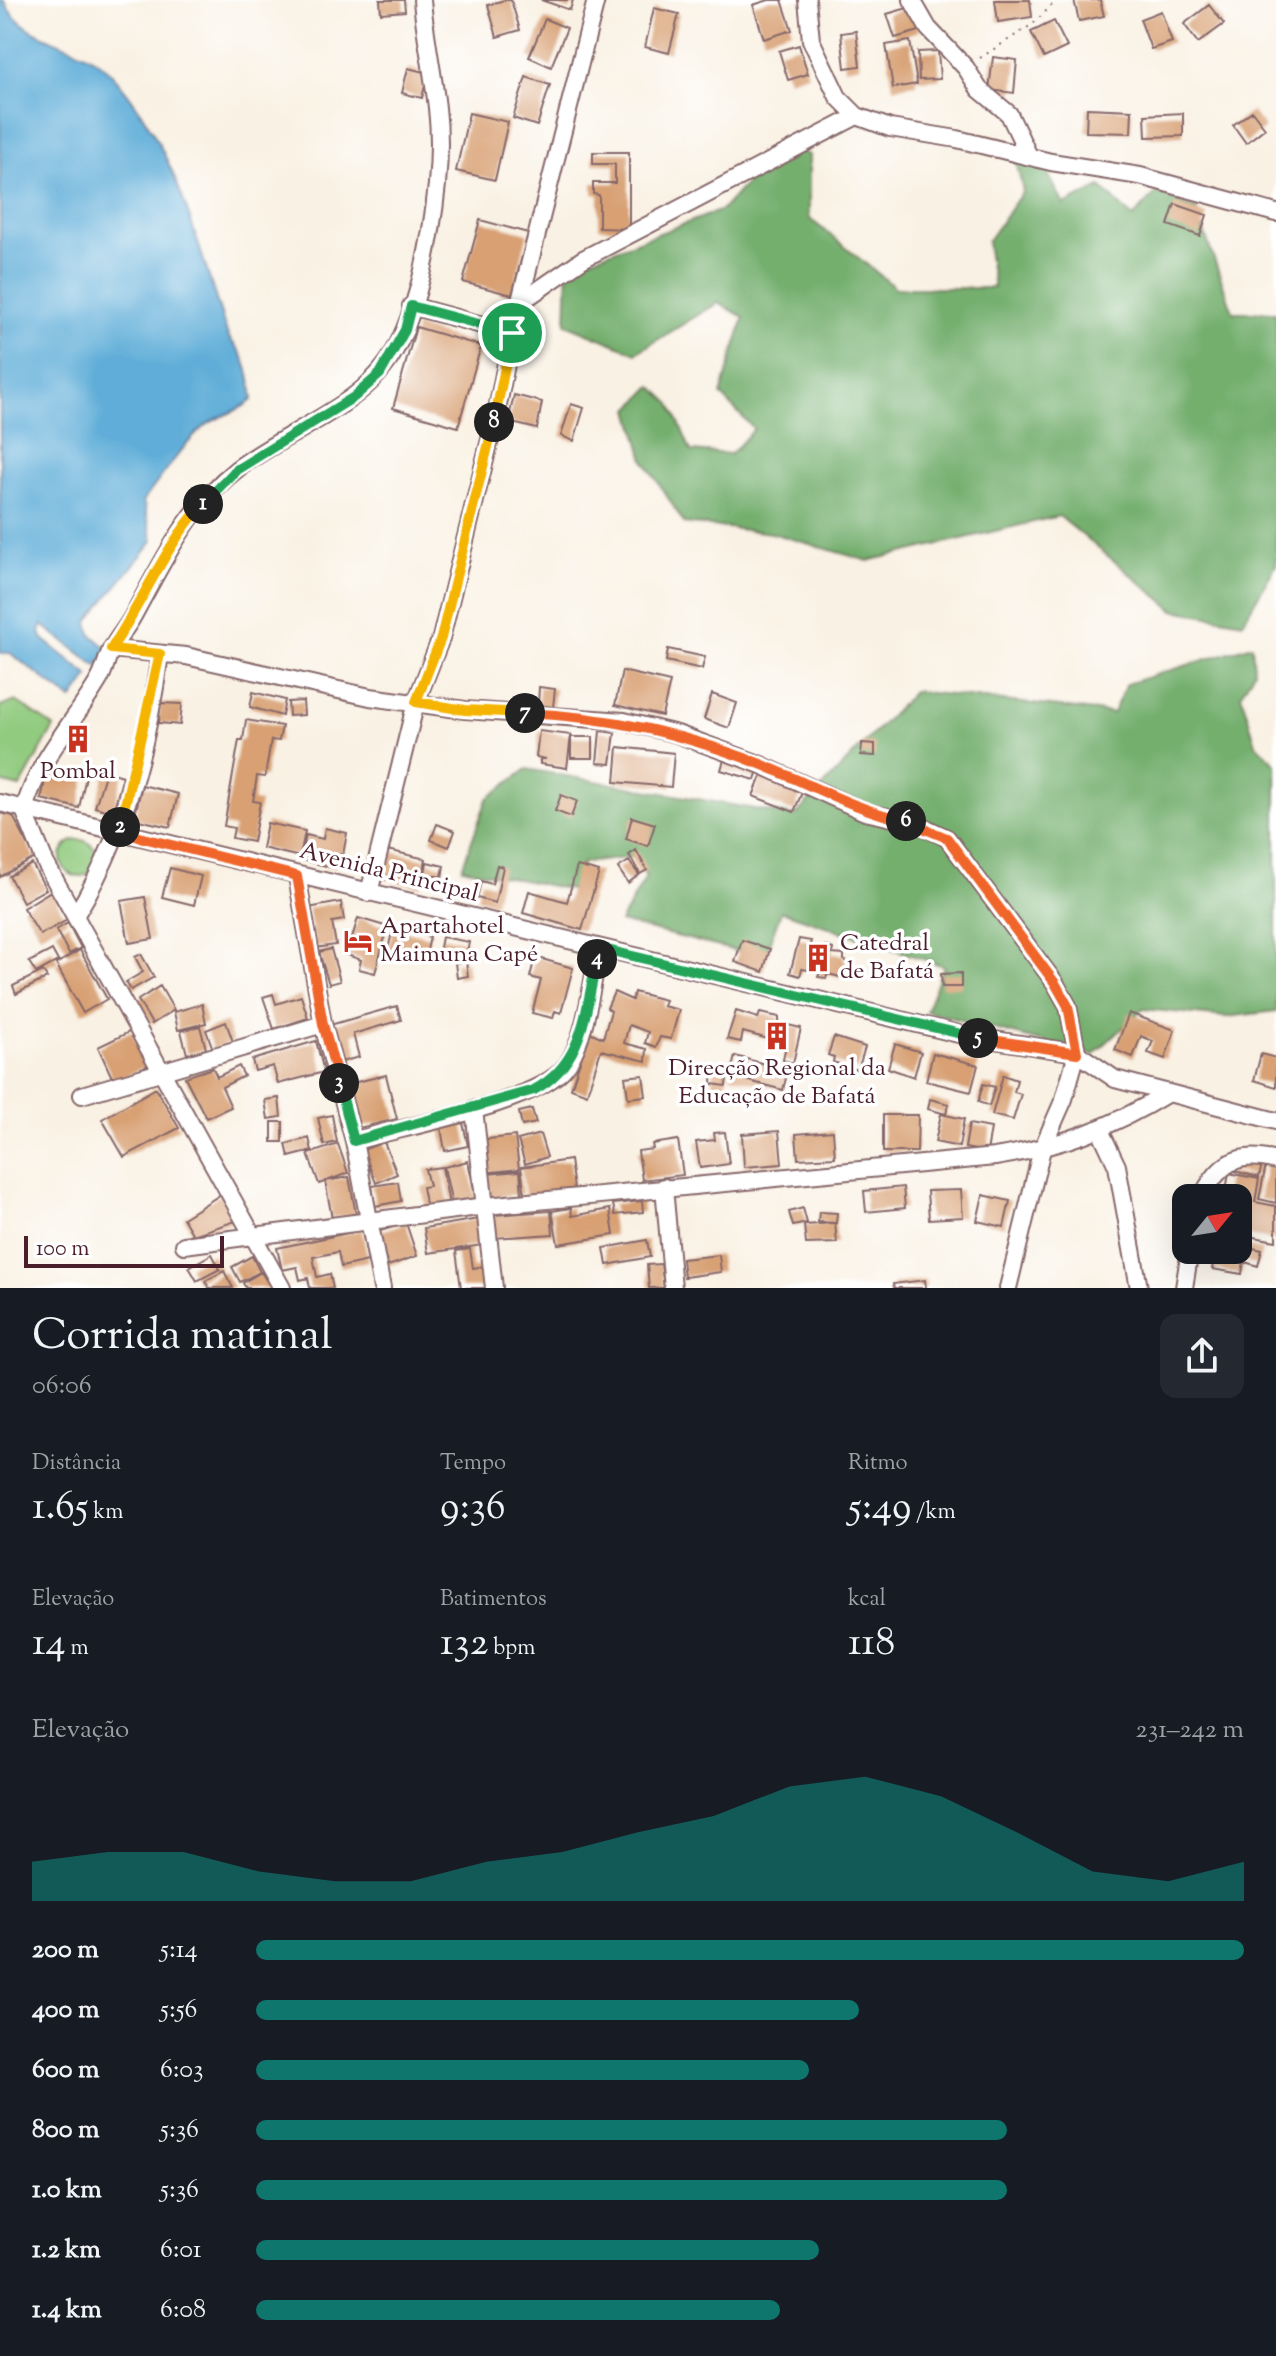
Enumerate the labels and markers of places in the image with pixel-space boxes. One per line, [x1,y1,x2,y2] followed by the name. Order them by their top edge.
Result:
[478,299,546,367] pin
[474,402,514,442] pin: 8
[183,484,223,524] pin: 1
[505,693,545,733] pin: 7
[63,724,93,754] building icon: Pombal
[40,755,116,789] place label: Pombal
[886,801,926,841] pin: 6
[100,807,140,847] pin: 2
[380,910,538,972] place label: Apartahotel Maimuna Capé
[343,926,373,956] hotel icon: Apartahotel Maimuna Capé
[840,927,934,989] place label: Catedral de Bafatá
[577,939,617,979] pin: 4
[803,943,833,973] building icon: Catedral de Bafatá
[958,1018,998,1058] pin: 5
[762,1021,792,1051] building icon: Direcção Regional da Educação de Bafatá
[668,1052,886,1114] place label: Direcção Regional da Educação de Bafatá
[319,1063,359,1103] pin: 3

